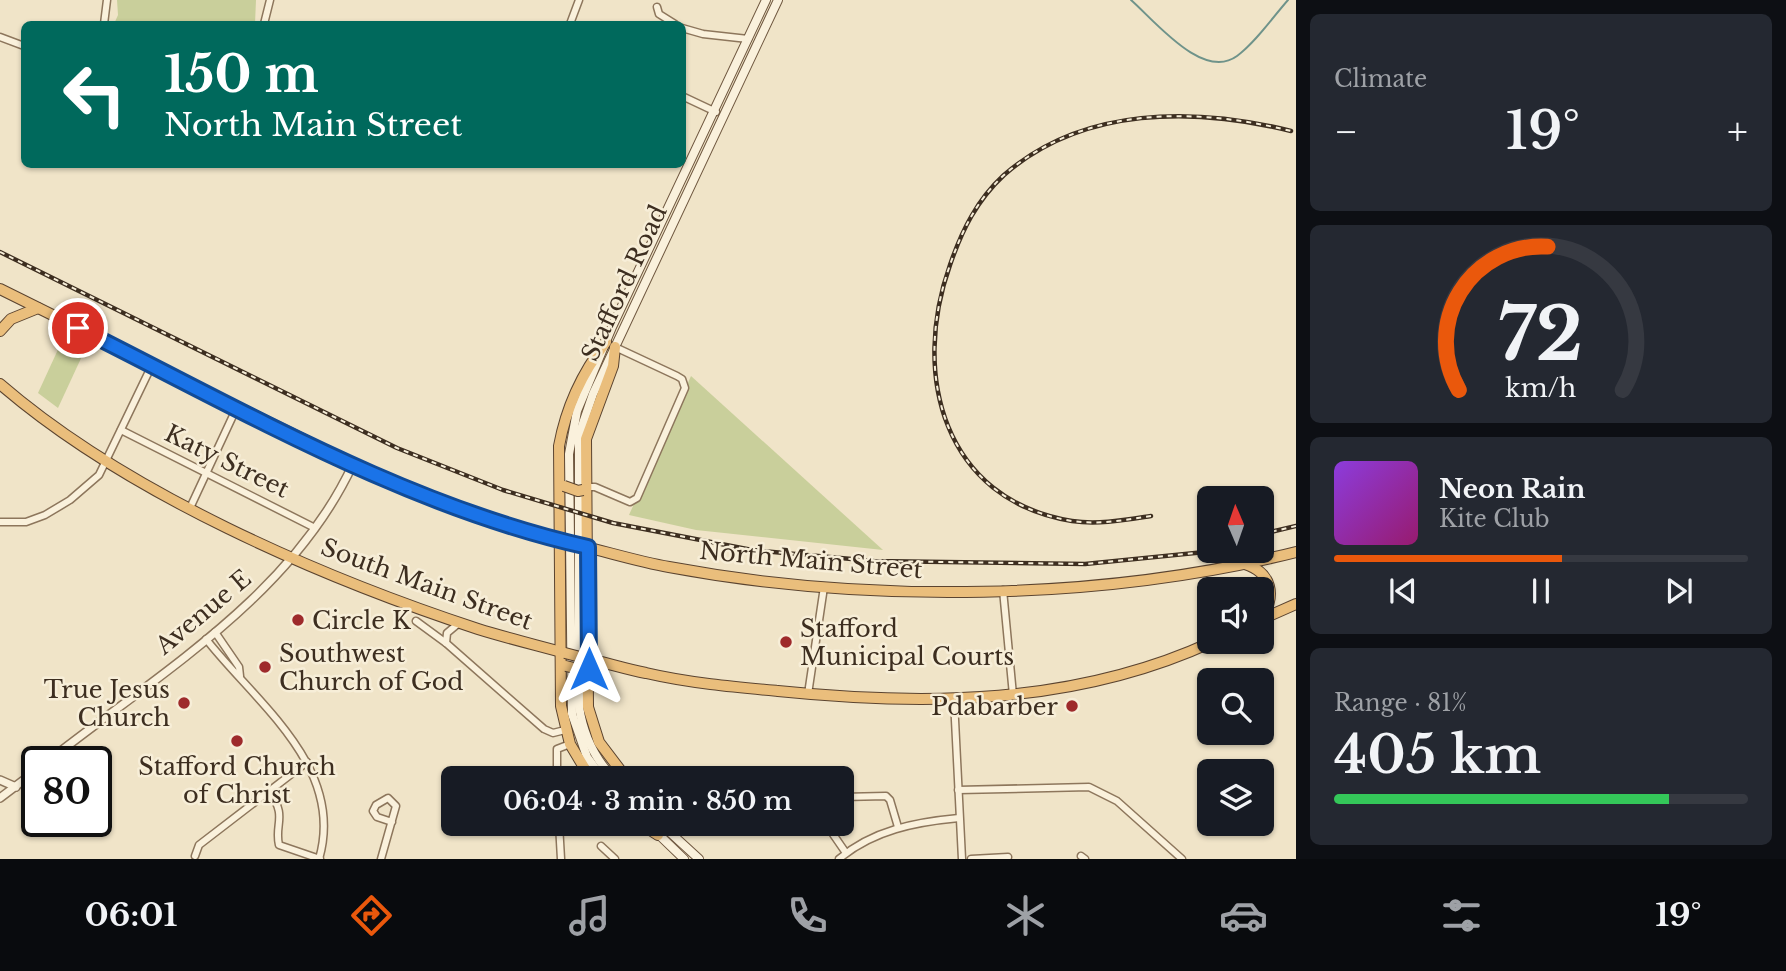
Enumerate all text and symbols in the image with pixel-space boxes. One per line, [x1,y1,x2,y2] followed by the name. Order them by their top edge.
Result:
[164,44,319,105] text: 150 m
[49,49,140,140] icon: left
[1334,65,1427,93] text: Climate
[1505,99,1580,163] text: 19°
[164,105,462,145] text: North Main Street
[1334,108,1358,155] text: −
[1727,108,1748,155] text: +
[575,200,673,366] street label: Stafford Road
[1499,289,1583,380] text: 72
[48,298,108,358] pin
[59,309,97,347] icon: arrive
[1506,373,1576,404] text: km/h
[160,418,294,504] street label: Katy Street
[1439,473,1585,505] text: Neon Rain
[1197,486,1274,564] north arrow
[1197,486,1274,836] map controls
[1439,505,1550,533] text: Kite Club
[317,532,537,636] street label: South Main Street
[698,536,924,584] street label: North Main Street
[149,564,257,661] street label: Avenue E
[1384,572,1422,610] icon: previous
[1522,572,1560,610] icon: pause
[1660,572,1698,610] icon: next
[1197,577,1274,654] button: sound
[312,606,412,635] place label: Circle K
[290,612,306,628] marker: Circle K
[800,614,1014,671] place label: Stafford Municipal Courts
[552,632,626,706] position arrow
[778,634,794,650] marker: Stafford Municipal Courts
[279,639,464,696] place label: Southwest Church of God
[257,659,273,675] marker: Southwest Church of God
[1197,668,1274,745] button: search
[44,675,170,732] place label: True Jesus Church
[1334,689,1467,717] text: Range · 81%
[931,692,1059,721] place label: Pdabarber
[176,695,192,711] marker: True Jesus Church
[1064,698,1080,714] marker: Pdabarber
[1334,723,1541,787] text: 405 km
[229,733,245,749] marker: Stafford Church of Christ
[21,746,112,837] speed limit sign: 80
[138,752,336,809] place label: Stafford Church of Christ
[1197,759,1274,836] button: layers
[503,785,792,817] text: 06:04 · 3 min · 850 m
[347,891,396,940] icon: directions
[565,891,614,940] icon: music
[783,891,832,940] icon: phone
[1001,891,1050,940] icon: climate
[1219,891,1268,940] icon: car
[1437,891,1486,940] icon: filters
[85,895,177,935] text: 06:01
[1655,895,1701,935] text: 19°

